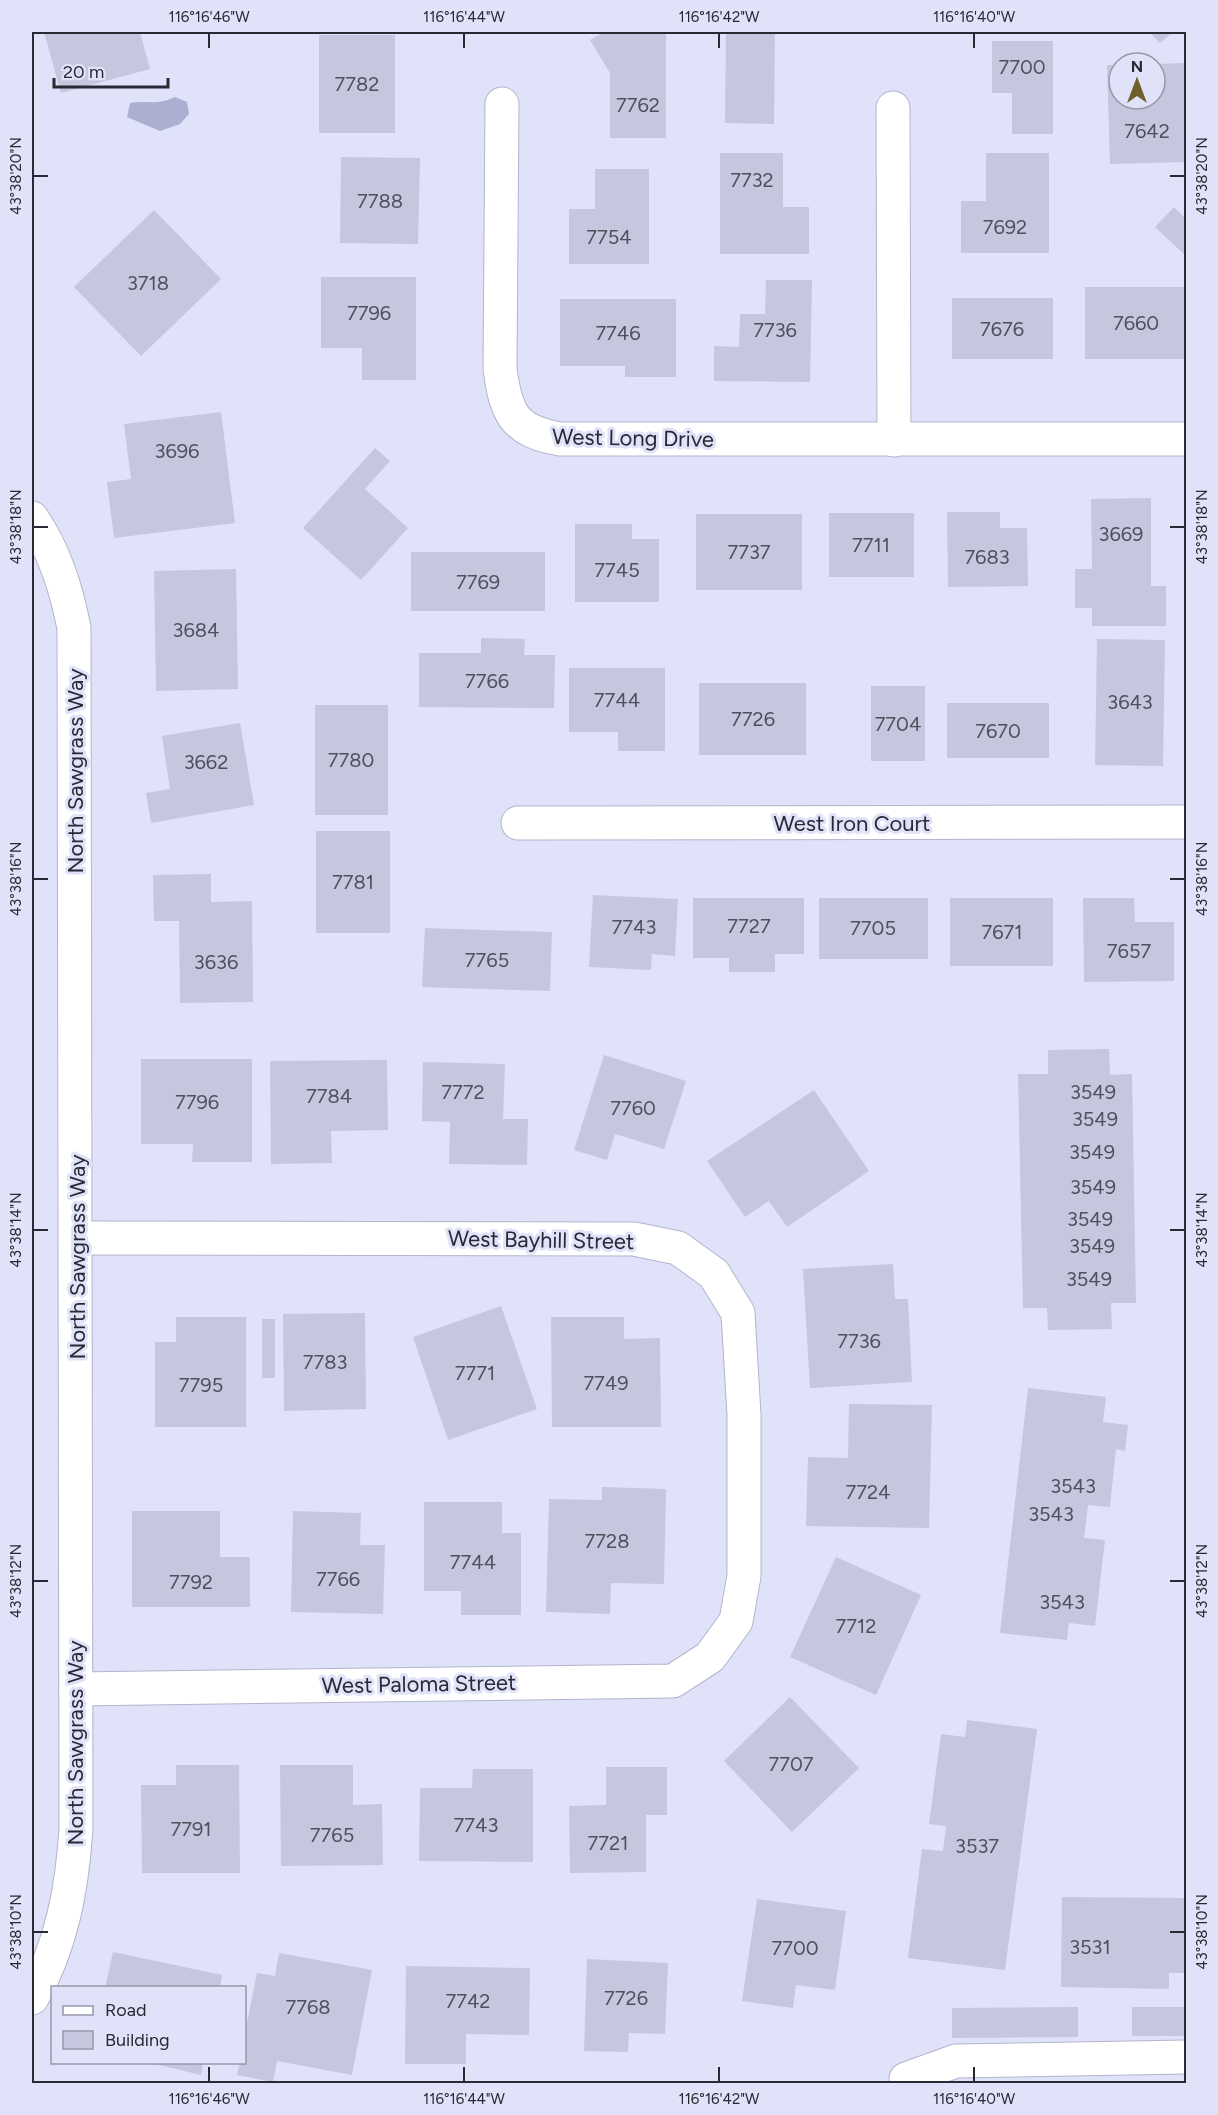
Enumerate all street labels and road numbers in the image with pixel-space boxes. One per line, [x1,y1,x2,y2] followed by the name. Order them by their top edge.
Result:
[552,423,714,453] street label: West Long Drive
[62,668,89,874] street label: North Sawgrass Way
[774,810,930,837] street label: West Iron Court
[64,1154,91,1360] street label: North Sawgrass Way
[448,1225,634,1255] street label: West Bayhill Street
[62,1640,89,1846] street label: North Sawgrass Way
[321,1669,517,1699] street label: West Paloma Street

